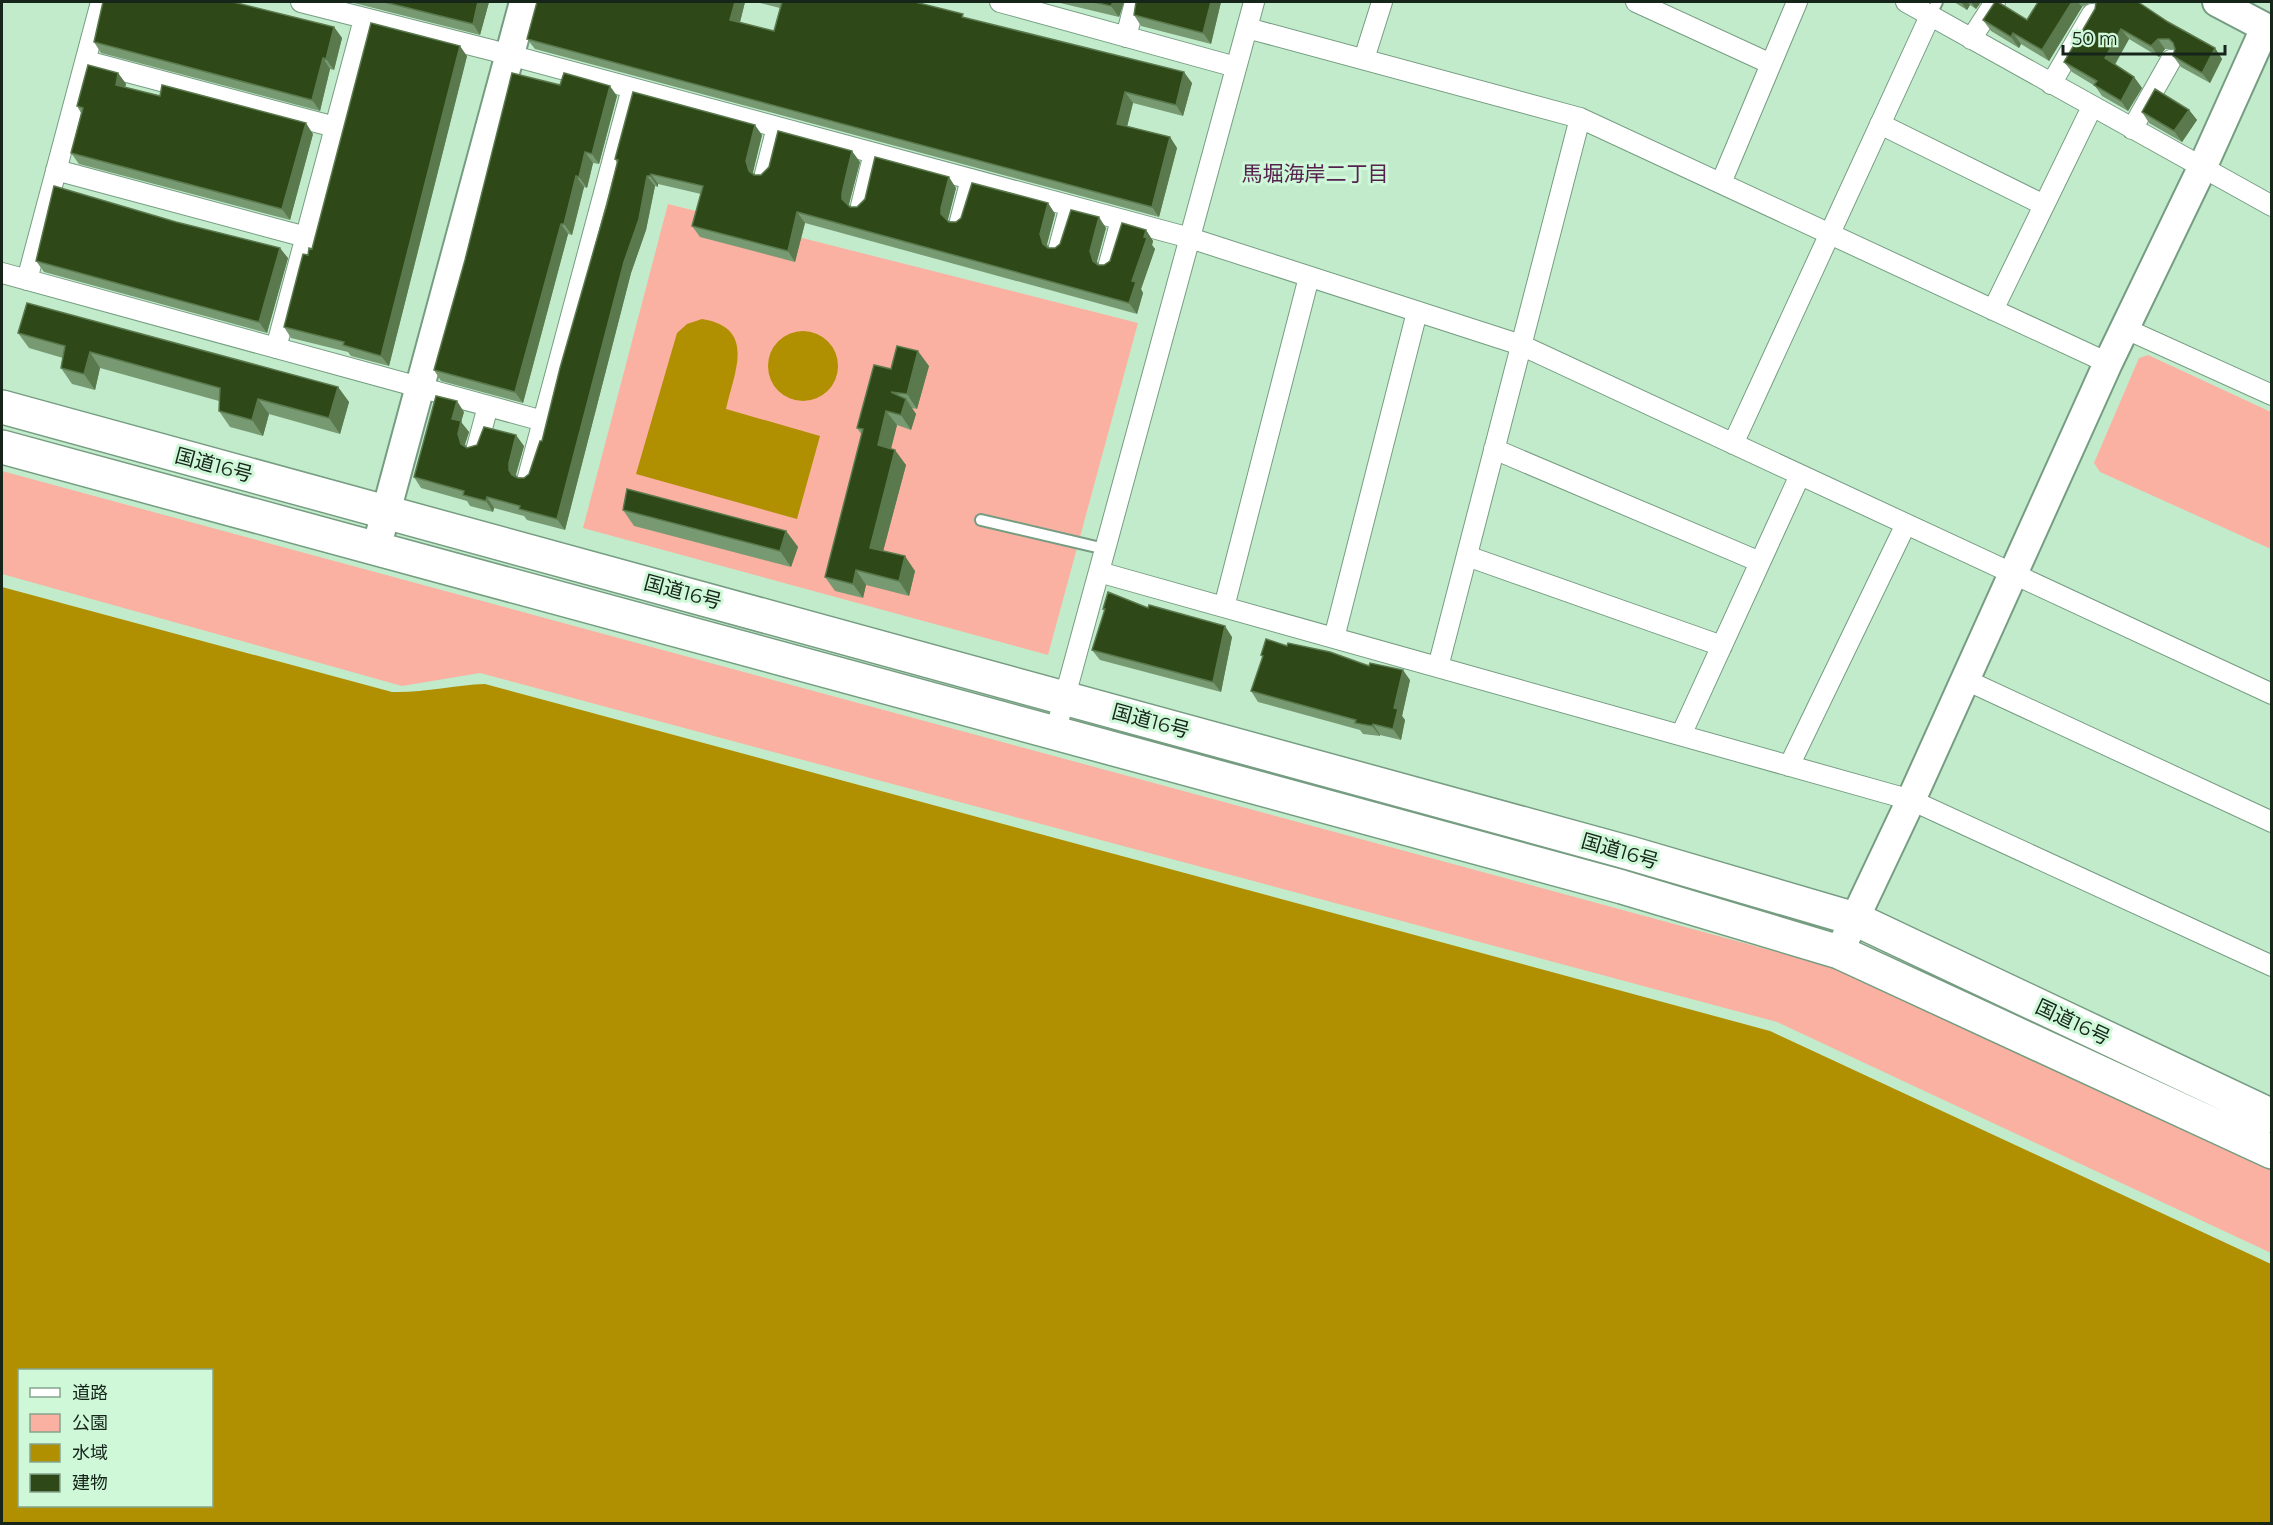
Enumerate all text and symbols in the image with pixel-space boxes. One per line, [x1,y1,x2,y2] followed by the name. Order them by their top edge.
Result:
[2063,18,2225,56] scale bar
[2072,28,2118,50] text: 50 m
[1242,161,1389,186] district label: 馬堀海岸二丁目
[173,443,255,487] street label: 国道16号
[642,570,724,614] street label: 国道16号
[1110,699,1192,743] street label: 国道16号
[1579,829,1661,873] street label: 国道16号
[2032,994,2114,1050] street label: 国道16号
[18,1369,213,1507] legend
[72,1382,108,1404] text: 道路
[72,1412,108,1434] text: 公園
[72,1442,108,1464] text: 水域
[72,1472,108,1494] text: 建物

